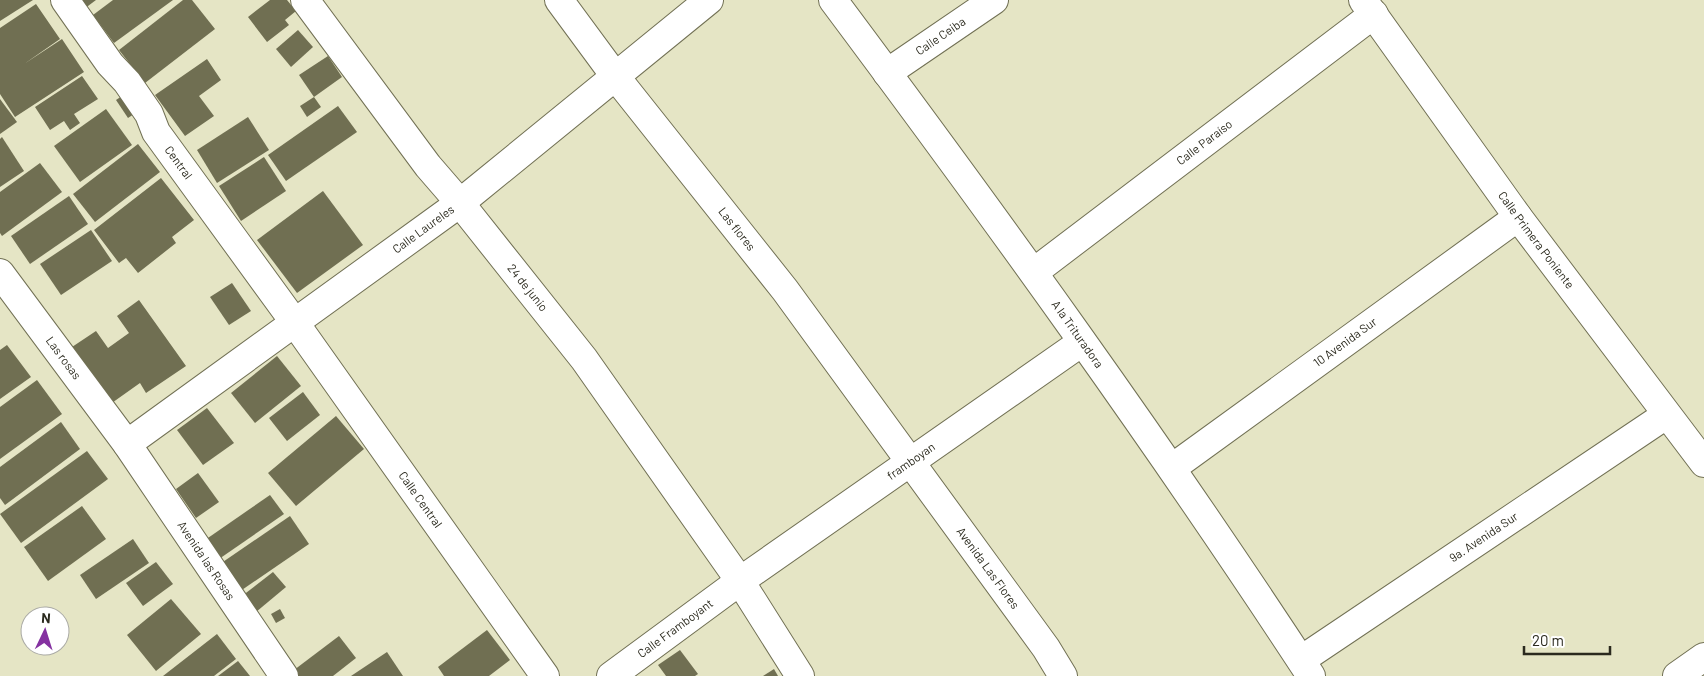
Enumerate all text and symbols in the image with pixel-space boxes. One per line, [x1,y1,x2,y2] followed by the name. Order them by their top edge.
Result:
[913,14,968,57] street label: Calle Ceiba
[1173,116,1235,167] street label: Calle Paraíso
[162,143,196,181] street label: Central
[1496,188,1578,291] street label: Calle Primera Poniente
[389,202,457,256] street label: Calle Laureles
[716,204,759,253] street label: Las flores
[505,261,551,314] street label: 24 de junio
[1049,297,1107,370] street label: A la Trituradora
[1310,314,1379,369] street label: 10 Avenida Sur
[44,333,85,382] street label: Las rosas
[884,439,937,482] street label: framboyan
[396,468,446,530] street label: Calle Central
[1446,508,1521,565] street label: 9a. Avenida Sur
[175,518,239,602] street label: Avenida las Rosas
[954,524,1023,611] street label: Avenida Las Flores
[634,595,715,660] street label: Calle Framboyant
[20,606,70,656] north arrow
[41,609,51,626] text: N
[1524,624,1610,656] scale bar
[1532,631,1564,649] text: 20 m

